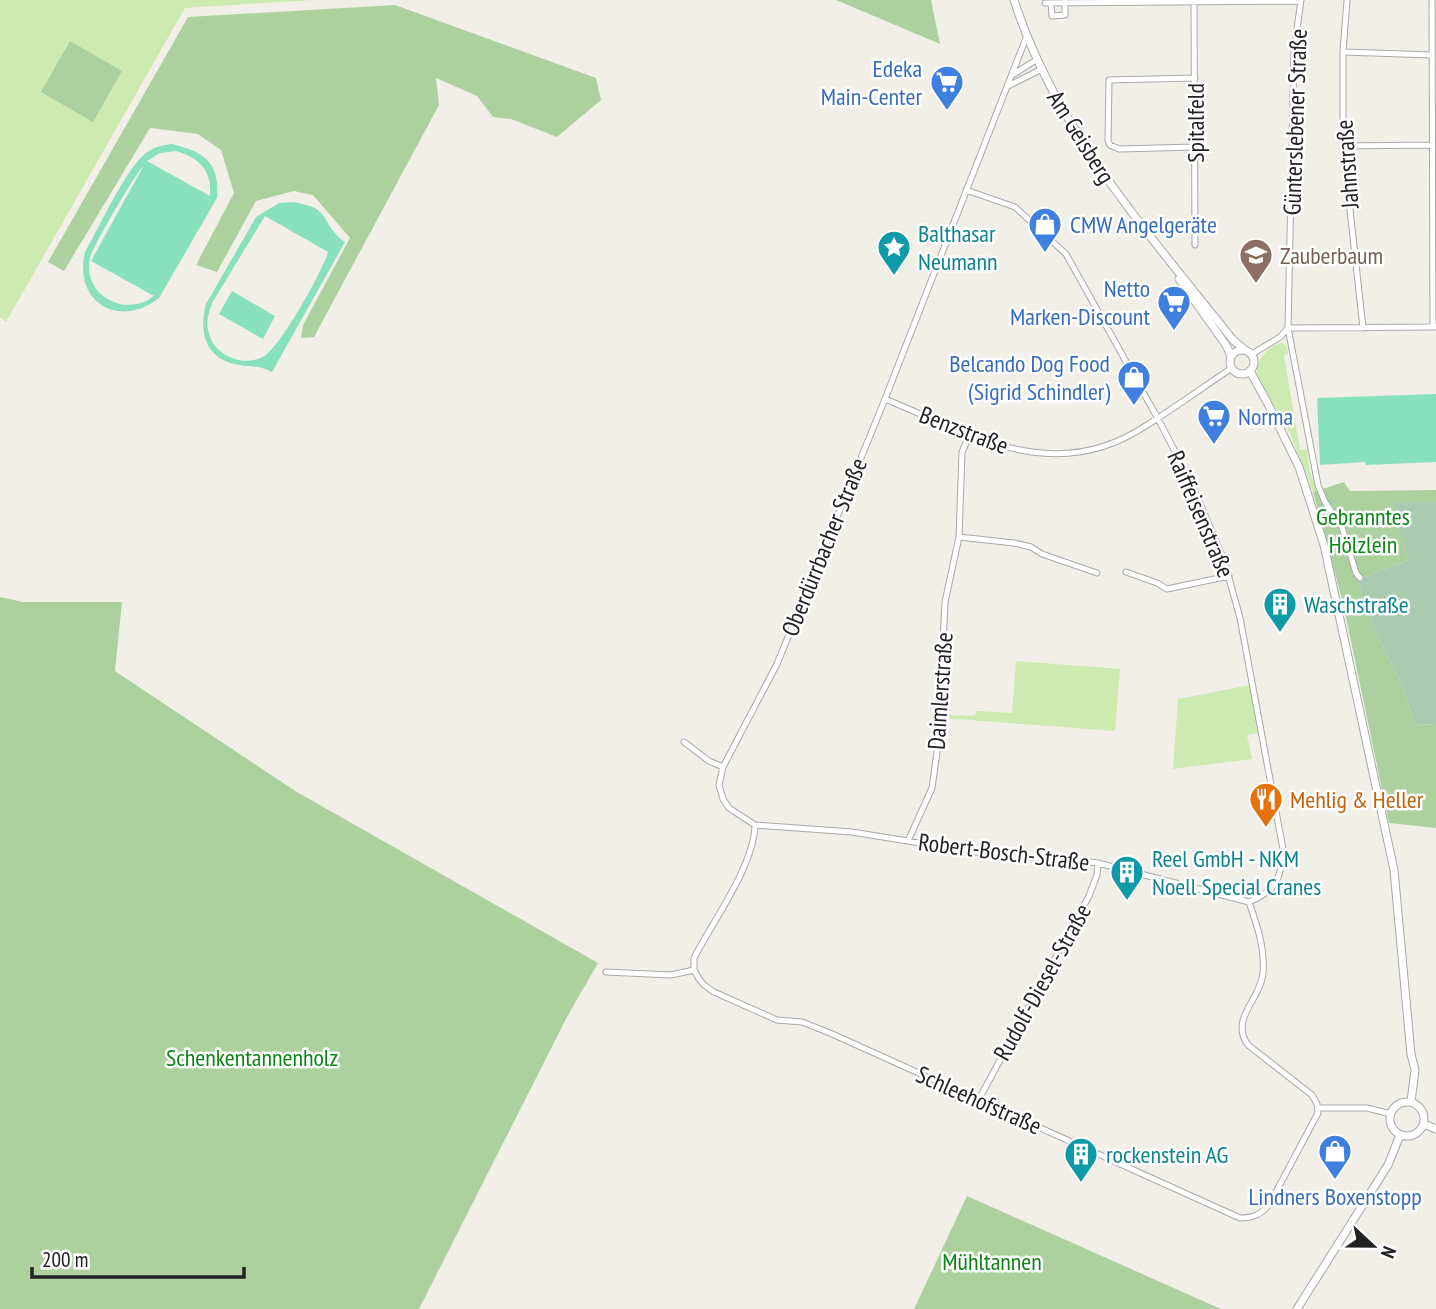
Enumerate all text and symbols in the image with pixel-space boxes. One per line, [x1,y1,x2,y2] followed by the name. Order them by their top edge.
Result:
[1276,28,1314,216] street label: Günterslebener Straße
[821,53,922,112] place label: Edeka Main-Center
[928,63,966,112] supermarket icon: Edeka Main-Center
[1180,83,1211,163] street label: Spitalfeld
[1040,85,1122,189] street label: Am Geisberg
[1328,119,1366,210] street label: Jahnstraße
[1026,205,1064,254] shop icon: CMW Angelgeräte
[1070,209,1217,240] place label: CMW Angelgeräte
[918,218,998,277] place label: Balthasar Neumann
[875,228,913,277] place icon: Balthasar Neumann
[1237,236,1275,285] school or university icon: Zauberbaum
[1280,240,1383,271] place label: Zauberbaum
[1010,273,1150,332] place label: Netto Marken-Discount
[1155,283,1193,332] supermarket icon: Netto Marken-Discount
[949,348,1110,407] place label: Belcando Dog Food (Sigrid Schindler)
[1115,358,1153,407] shop icon: Belcando Dog Food (Sigrid Schindler)
[1195,397,1233,446] supermarket icon: Norma
[915,399,1013,461] street label: Benzstraße
[1238,401,1293,432] place label: Norma
[1160,446,1242,582] street label: Raiffeisenstraße
[774,453,874,641] street label: Oberdürrbacher Straße
[1316,501,1410,560] park label: Gebranntes Hölzlein
[1261,585,1299,634] building icon: Waschstraße
[1304,589,1409,620] place label: Waschstraße
[920,631,960,751] street label: Daimlerstraße
[1247,780,1285,829] restaurant icon: Mehlig & Heller
[1290,784,1424,815] place label: Mehlig & Heller
[917,826,1091,878] street label: Robert-Bosch-Straße
[1152,843,1321,902] place label: Reel GmbH - NKM Noell Special Cranes
[1108,853,1146,902] building icon: Reel GmbH - NKM Noell Special Cranes
[986,898,1098,1066] street label: Rudolf-Diesel-Straße
[166,1042,338,1073] park label: Schenkentannenholz
[912,1059,1046,1141] street label: Schleehofstraße
[1316,1132,1354,1181] shop icon: Lindners Boxenstopp
[1062,1135,1100,1184] building icon: rockenstein AG
[1106,1139,1228,1170] place label: rockenstein AG
[1248,1181,1422,1212] place label: Lindners Boxenstopp
[1338,1211,1408,1281] north arrow
[32,1236,243,1280] scale bar
[1376,1243,1402,1262] text: N
[42,1246,88,1273] text: 200 m
[942,1246,1042,1277] park label: Mühltannen

